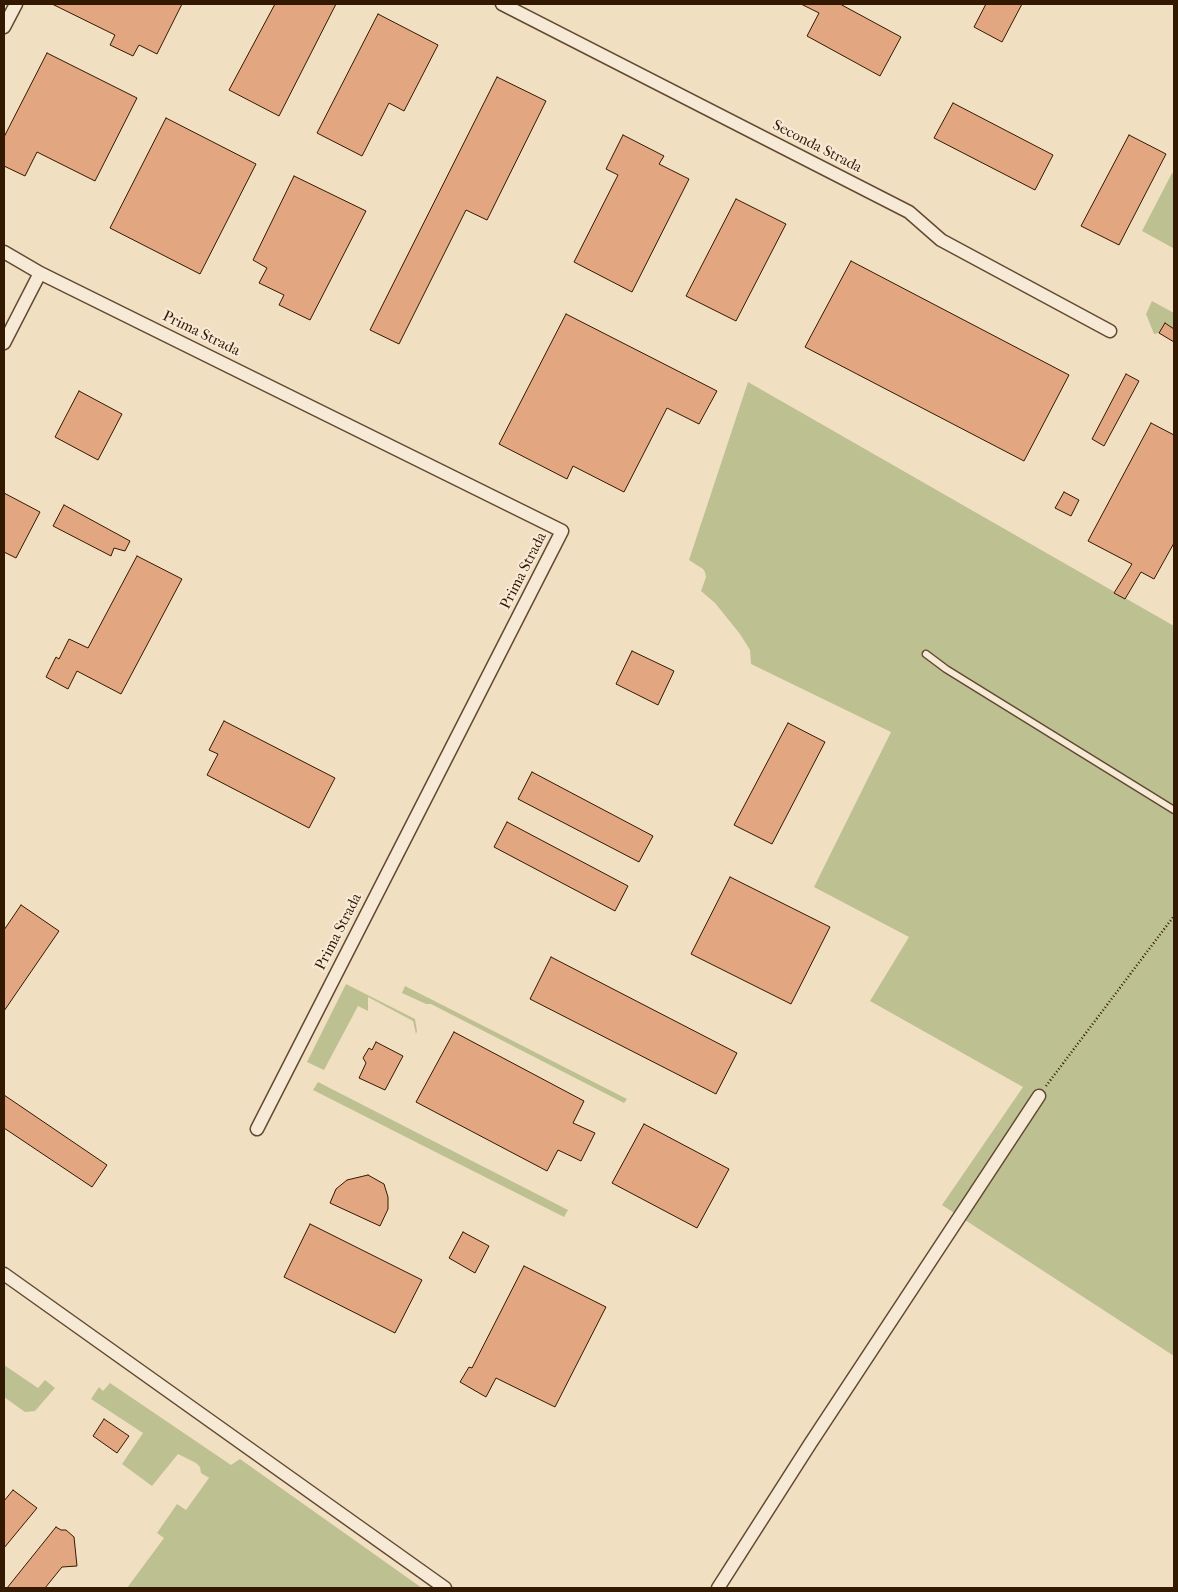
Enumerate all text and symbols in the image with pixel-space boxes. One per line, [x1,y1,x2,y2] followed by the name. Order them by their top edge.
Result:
[769,117,865,177] street label: Seconda Strada
[159,307,243,361] street label: Prima Strada
[497,529,551,613] street label: Prima Strada
[312,890,366,974] street label: Prima Strada

